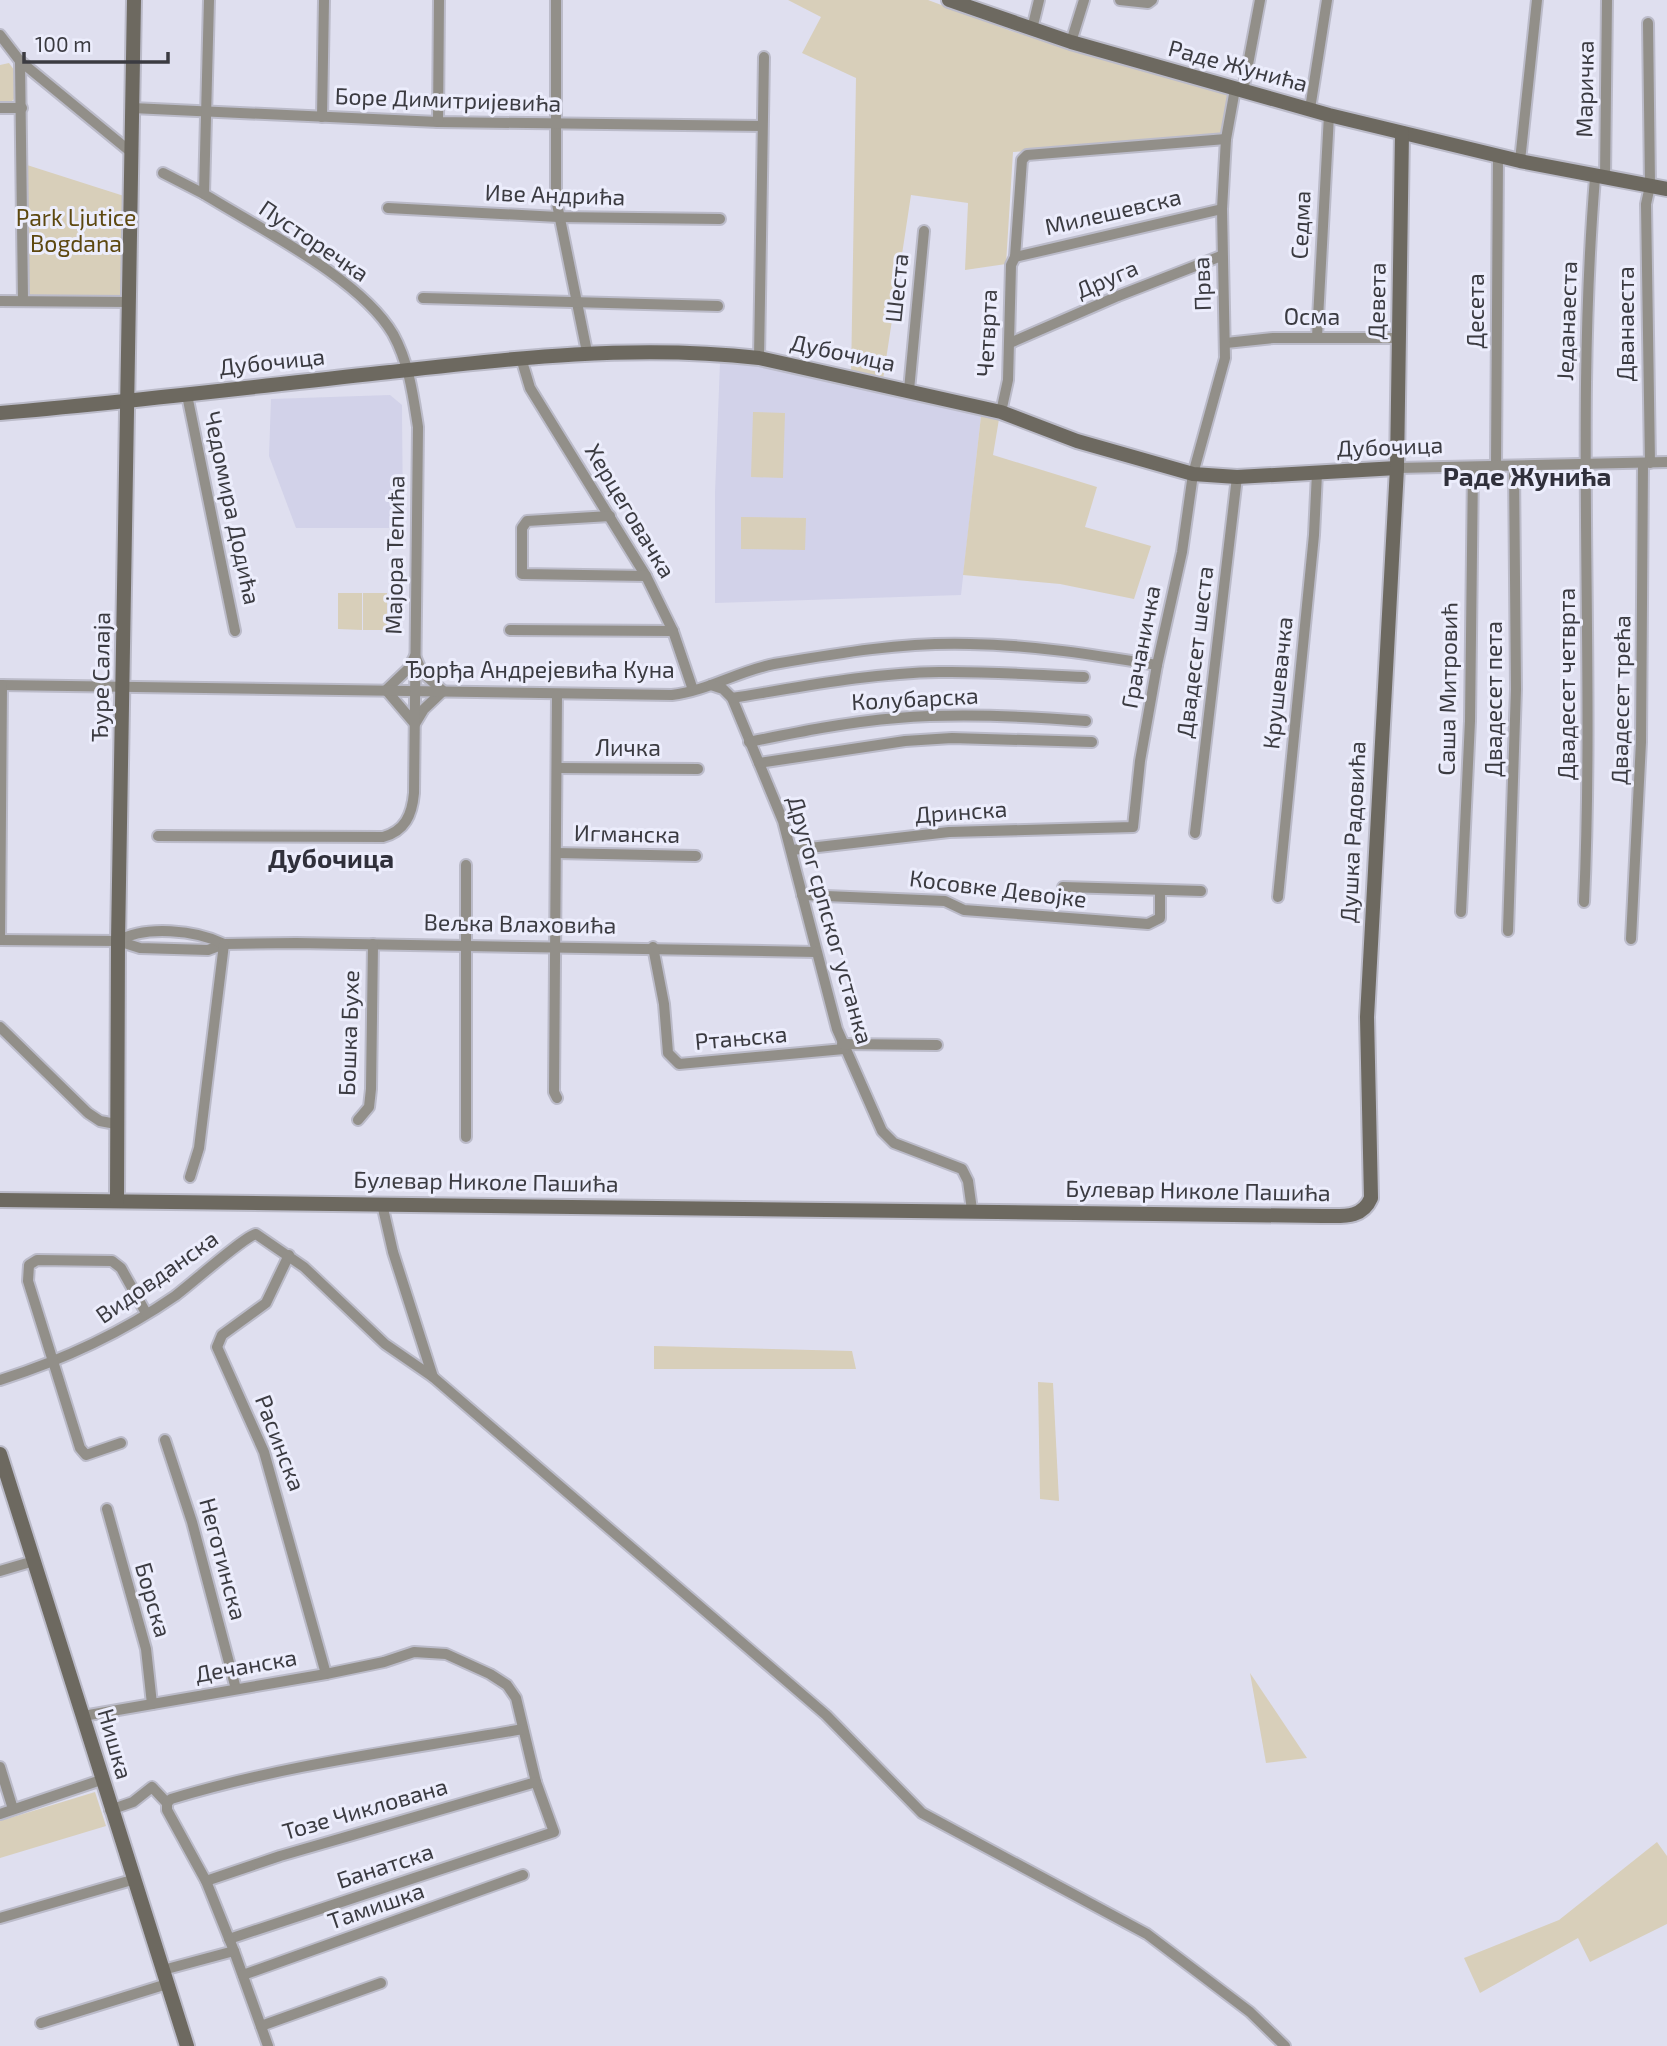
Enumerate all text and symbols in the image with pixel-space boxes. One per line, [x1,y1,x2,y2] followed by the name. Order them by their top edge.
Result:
[24,21,168,65] scale bar
[35,31,92,56] text: 100 m
[1165,33,1311,98] street label: Раде Жунића
[1569,40,1599,138] street label: Маричка
[334,81,562,117] street label: Боре Димитријевића
[484,178,626,210] street label: Иве Андрића
[1042,182,1184,240] street label: Милешевска
[1284,190,1316,260] street label: Седма
[254,193,375,288] street label: Пусторечка
[16,203,136,257] park label: Park Ljutice Bogdana
[878,252,914,324] street label: Шеста
[1071,253,1142,305] street label: Друга
[1186,256,1216,312] street label: Прва
[1550,260,1582,381] street label: Једанаеста
[1361,262,1391,340] street label: Девета
[1611,266,1639,382] street label: Дванаеста
[1461,273,1489,349] street label: Десета
[970,288,1002,377] street label: Четврта
[1284,302,1340,330] street label: Осма
[788,327,898,378] street label: Дубочица
[218,342,326,381] street label: Дубочица
[199,409,267,607] street label: Чедомира Додића
[1336,430,1444,463] street label: Дубочица
[580,438,682,583] street label: Херцеговачка
[1443,460,1611,491] district label: Раде Жунића
[379,475,409,635] street label: Мајора Тепића
[1170,564,1218,739] street label: Двадесет шеста
[1114,583,1166,711] street label: Грачаничка
[1552,588,1580,780] street label: Двадесет четврта
[1431,602,1463,776] street label: Саша Митровић
[85,612,116,742] street label: Ђуре Салаја
[1256,615,1299,751] street label: Крушевачка
[1605,615,1635,785] street label: Двадесет трећа
[1479,621,1507,777] street label: Двадесет пета
[405,655,675,684] street label: Ђорђа Андрејевића Куна
[851,681,979,716] street label: Колубарска
[595,733,661,761] street label: Личка
[1333,740,1372,924] street label: Душка Радовића
[781,792,880,1047] street label: Другог српског устанка
[914,794,1008,828] street label: Дринска
[574,818,680,848] street label: Игманска
[268,842,394,873] district label: Дубочица
[908,863,1088,913] street label: Косовке Девојке
[423,907,617,939] street label: Вељка Влаховића
[332,970,365,1096] street label: Бошка Бухе
[694,1019,788,1055] street label: Ртањска
[353,1165,619,1198] street label: Булевар Николе Пашића
[1065,1174,1331,1207] street label: Булевар Николе Пашића
[90,1224,223,1329] street label: Видовданска
[250,1391,312,1495] street label: Расинска
[194,1494,254,1623] street label: Неготинска
[130,1559,178,1640] street label: Борска
[193,1642,299,1688] street label: Дечанска
[93,1705,139,1782] street label: Нишка
[279,1771,451,1845] street label: Тозе Чиклована
[333,1836,437,1894] street label: Банатска
[324,1875,428,1935] street label: Тамишка

